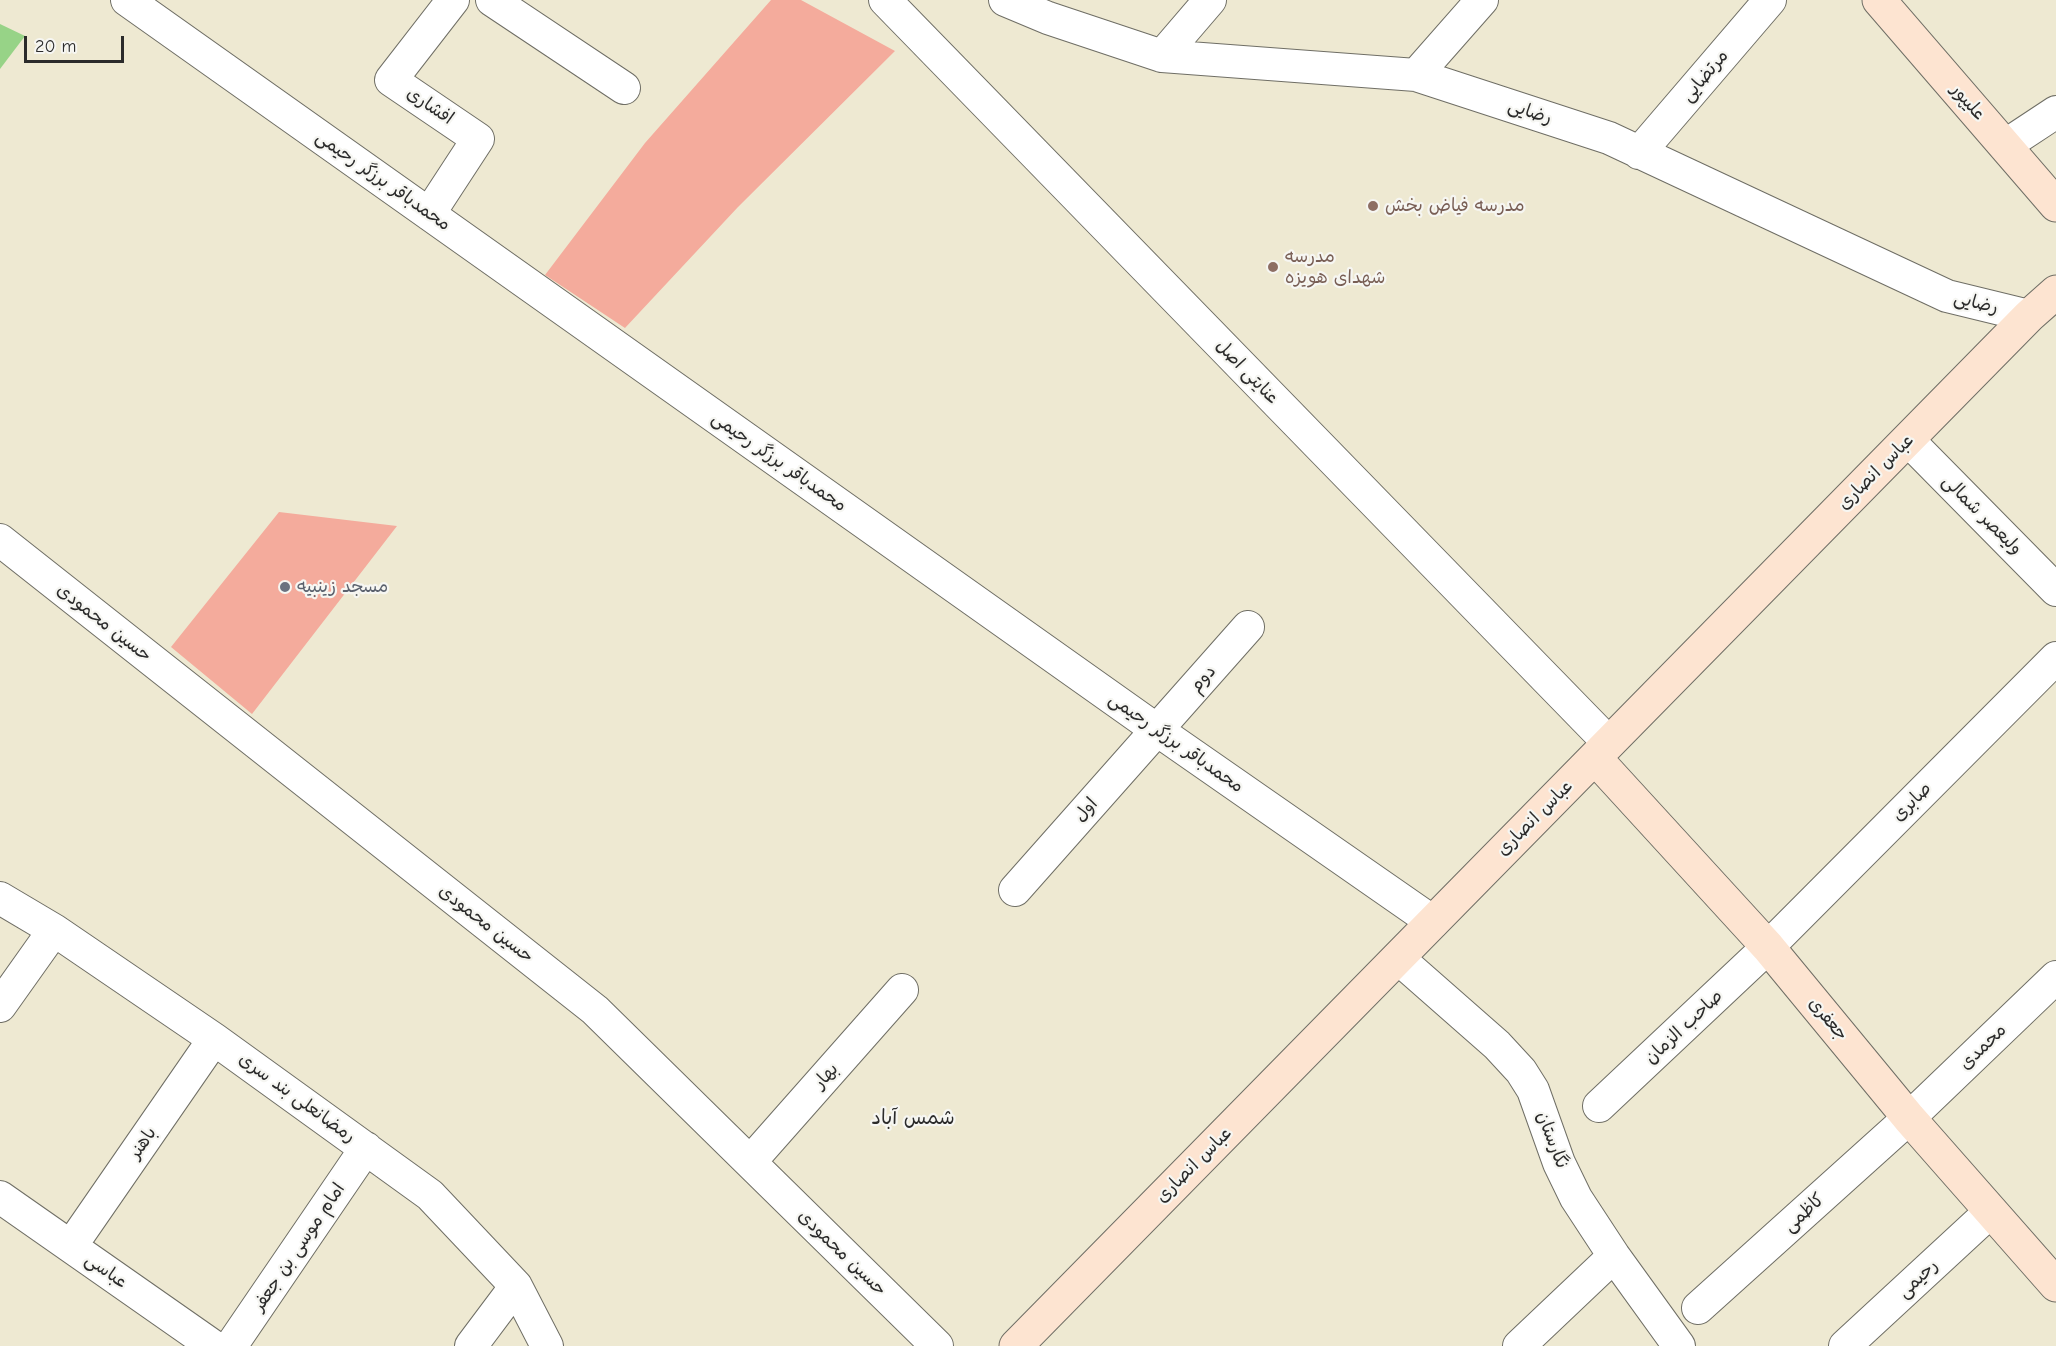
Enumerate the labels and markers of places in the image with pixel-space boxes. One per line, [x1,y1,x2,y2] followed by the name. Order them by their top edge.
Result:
[1385,195,1525,217] place label: مدرسه فیاض بخش
[1366,199,1380,213] marker: مدرسه فیاض بخش
[1285,246,1385,288] place label: مدرسه شهدای هویزه
[1266,260,1280,274] marker: مدرسه شهدای هویزه
[297,576,388,598] place label: مسجد زینبیه
[278,580,292,594] marker: مسجد زینبیه

